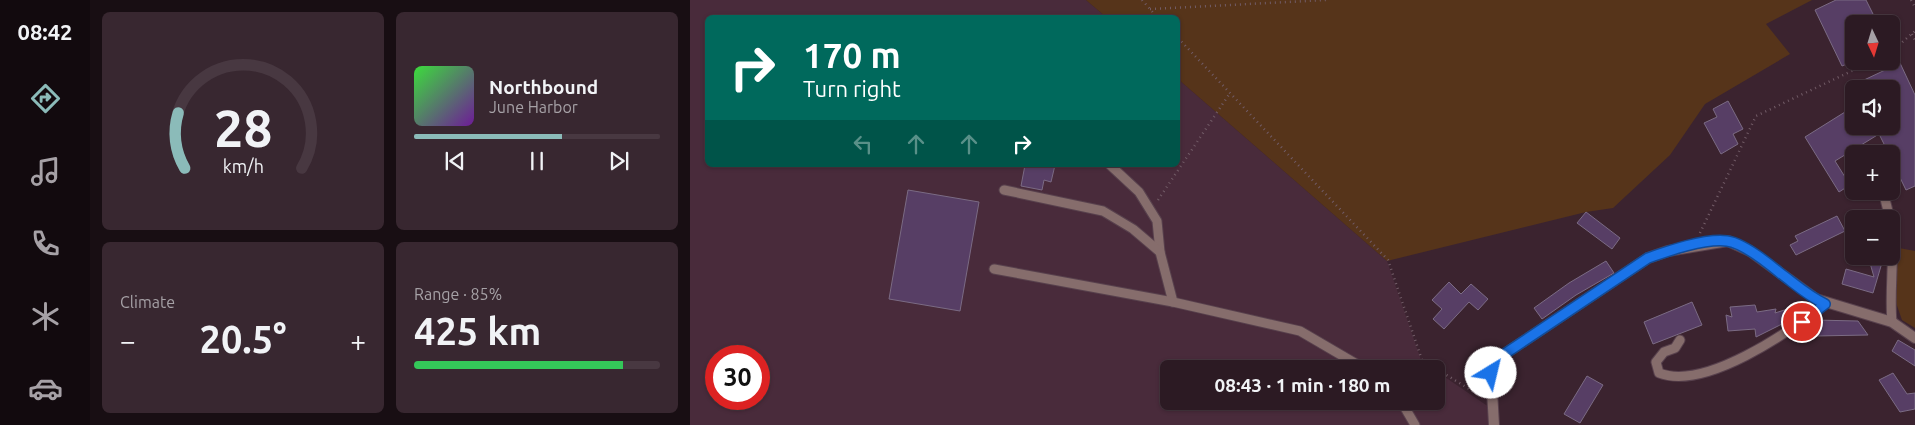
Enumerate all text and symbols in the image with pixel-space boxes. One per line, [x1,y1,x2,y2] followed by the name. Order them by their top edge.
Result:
[1845,15,1900,70] north arrow
[1845,15,1900,265] map controls
[17,19,73,44] text: 08:42
[720,35,785,100] icon: right
[803,35,901,75] text: 170 m
[489,76,598,98] text: Northbound
[803,76,901,101] text: Turn right
[1845,80,1900,135] button: sound
[28,81,63,116] icon: directions
[489,98,578,116] text: June Harbor
[214,99,272,157] text: 28
[849,130,877,158] icon: left
[902,130,930,158] icon: ahead
[955,130,983,158] icon: ahead
[1008,130,1036,158] icon: right
[1845,145,1900,200] button: +
[441,147,469,175] icon: previous
[523,147,551,175] icon: pause
[605,147,633,175] icon: next
[28,154,63,189] icon: music
[222,156,264,176] text: km/h
[1845,210,1900,265] button: −
[28,226,63,261] icon: phone
[414,285,502,303] text: Range · 85%
[120,293,175,311] text: Climate
[28,299,63,334] icon: climate
[1781,301,1823,343] pin
[1788,308,1816,336] icon: arrive
[414,310,541,352] text: 425 km
[199,318,287,360] text: 20.5°
[120,325,136,356] text: −
[350,325,366,356] text: +
[705,345,770,410] speed limit sign: 30
[1464,346,1516,398] position arrow
[28,371,63,406] icon: car
[1215,374,1390,396] text: 08:43 · 1 min · 180 m

